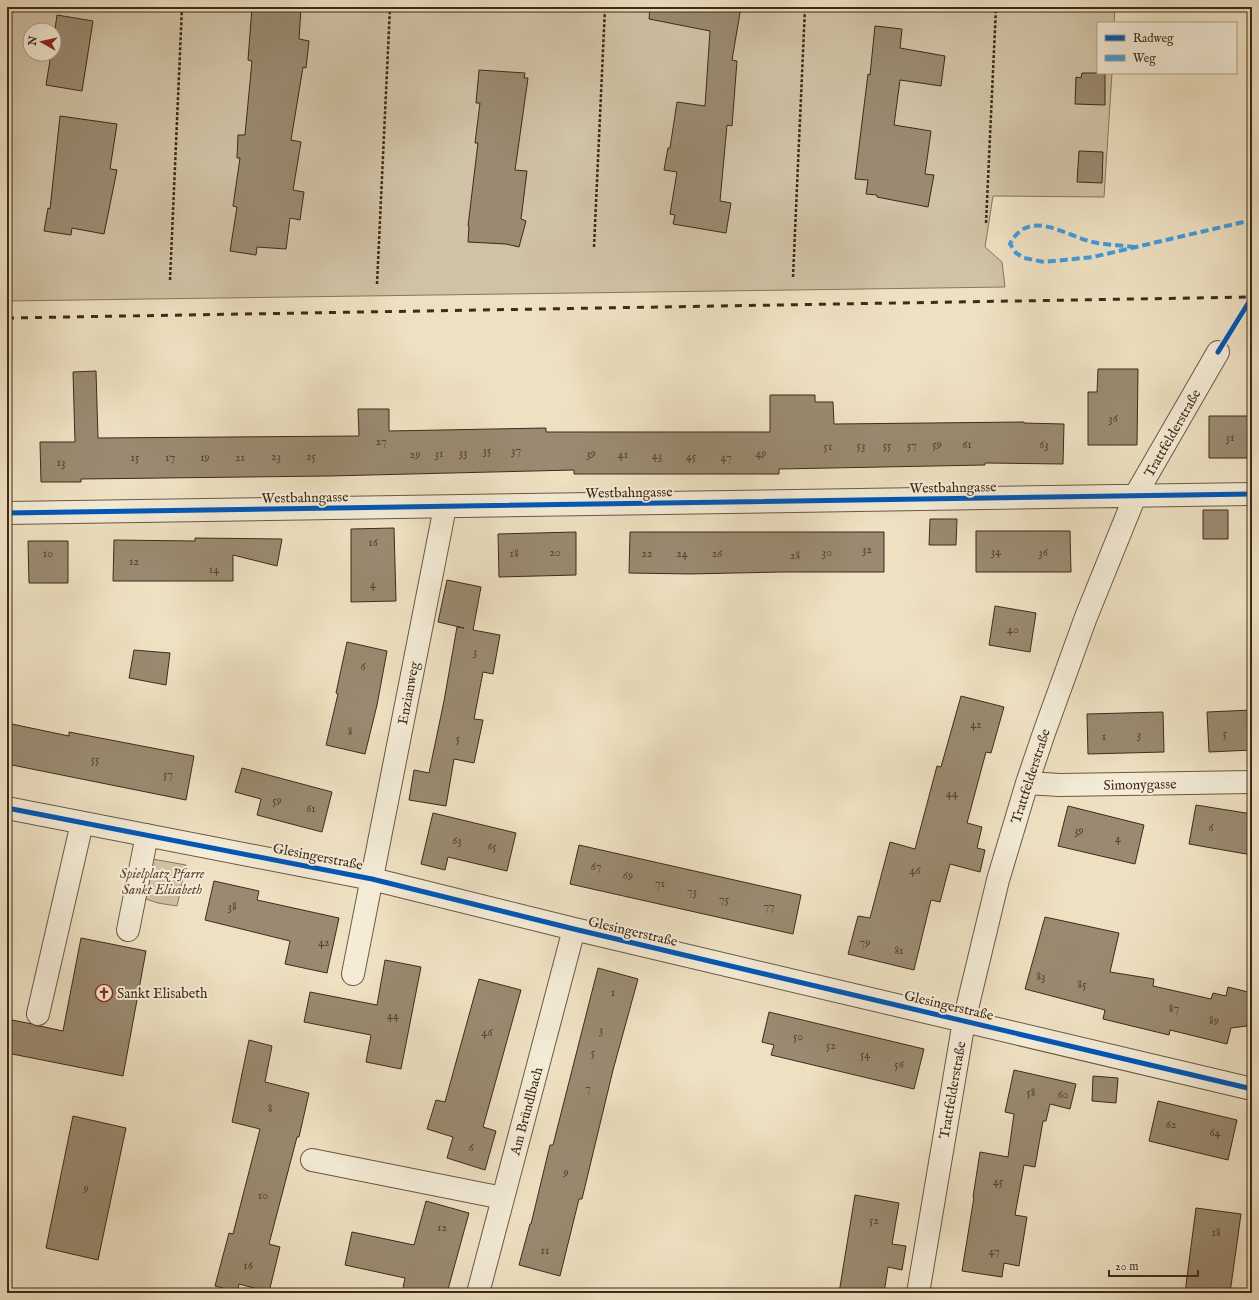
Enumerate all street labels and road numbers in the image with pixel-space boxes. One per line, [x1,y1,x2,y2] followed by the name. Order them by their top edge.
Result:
[1140,386,1206,481] street label: Trattfelderstraße
[909,478,997,498] street label: Westbahngasse
[585,483,673,503] street label: Westbahngasse
[261,488,349,508] street label: Westbahngasse
[394,660,424,726] street label: Enzianweg
[1007,726,1055,826] street label: Trattfelderstraße
[1103,775,1177,795] street label: Simonygasse
[271,839,365,875] street label: Glesingerstraße
[586,913,680,951] street label: Glesingerstraße
[902,987,996,1025] street label: Glesingerstraße
[936,1039,971,1140] street label: Trattfelderstraße
[506,1065,548,1158] street label: Am Bründlbach

